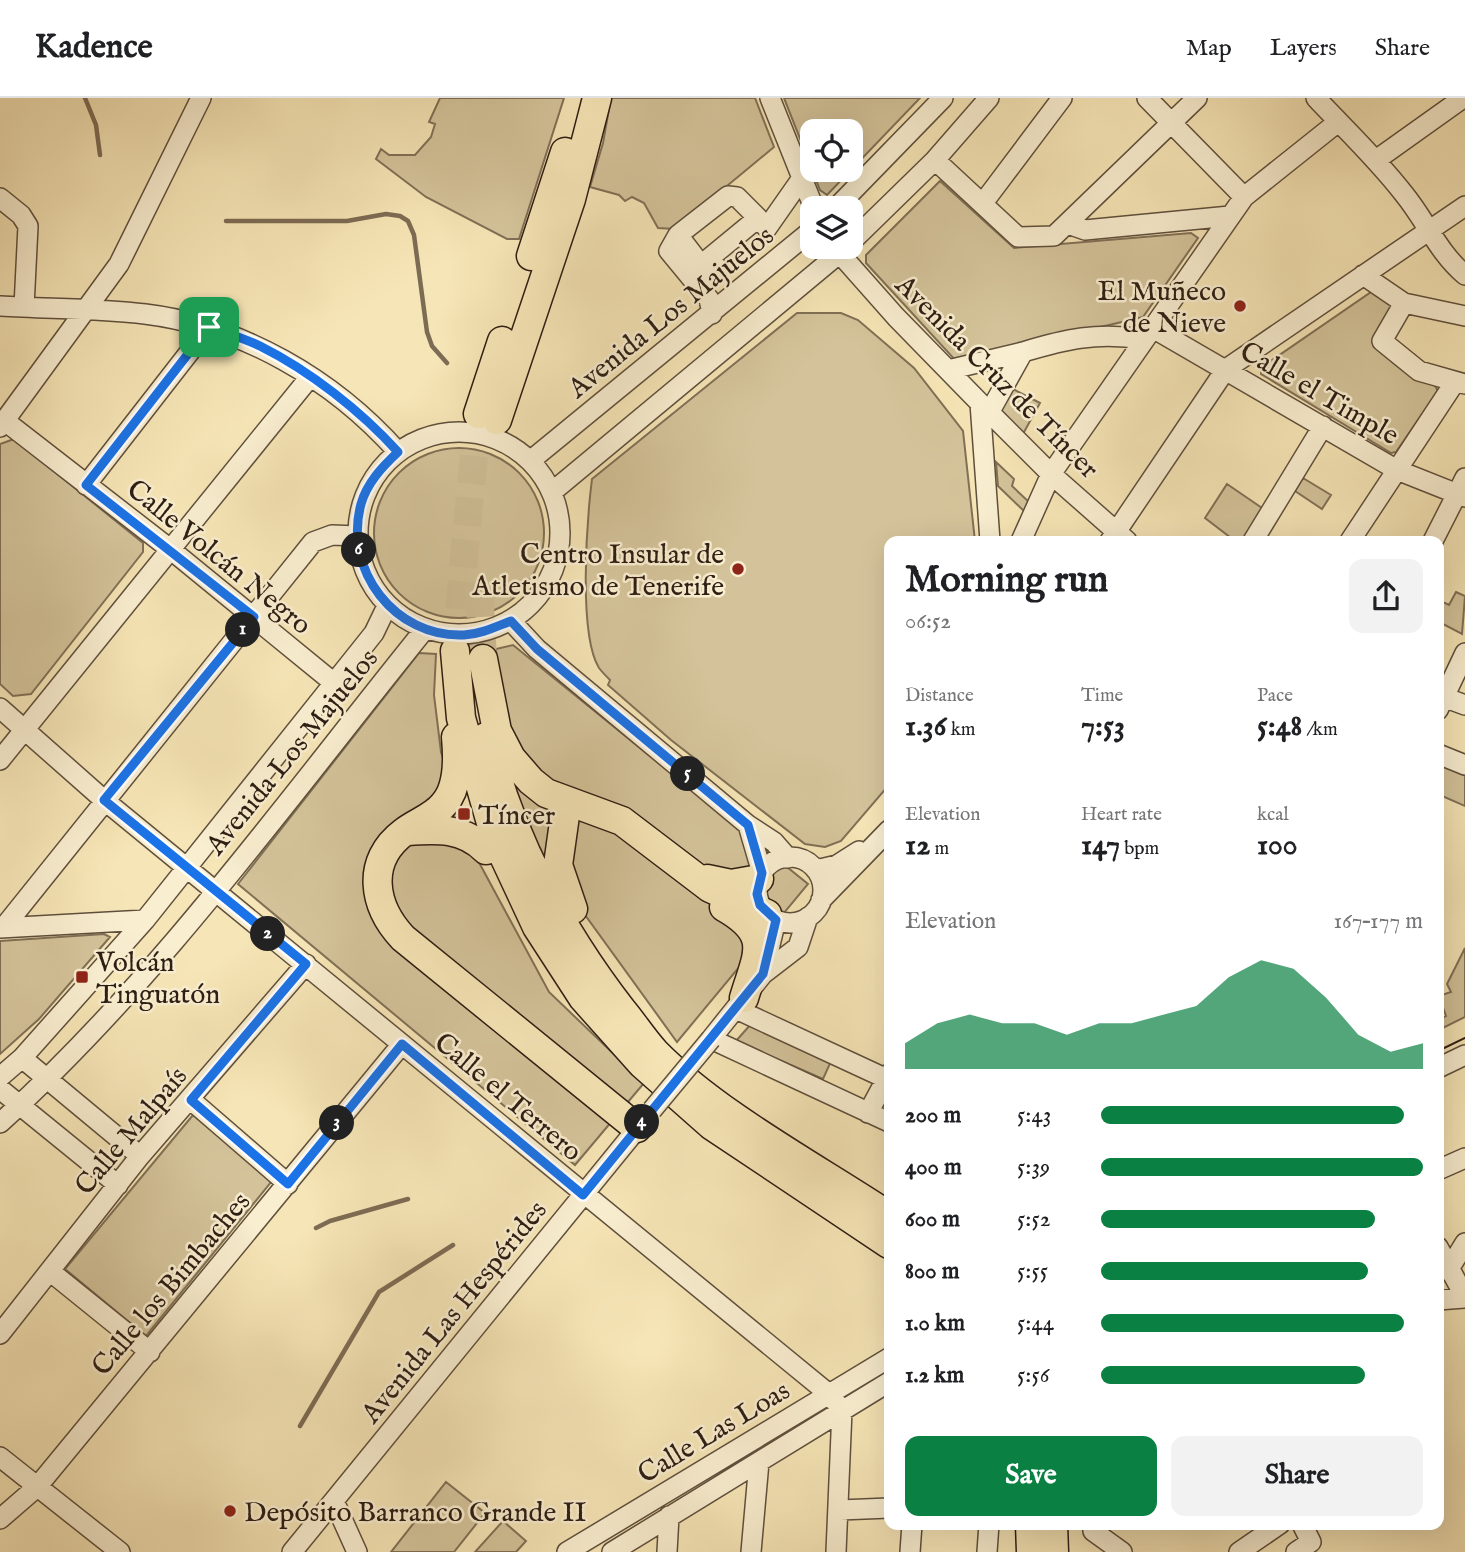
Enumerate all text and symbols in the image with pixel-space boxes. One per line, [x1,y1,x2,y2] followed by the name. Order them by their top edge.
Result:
[35,27,153,69] text: Kadence
[1186,33,1232,64] text: Map
[1270,33,1337,64] text: Layers
[1375,33,1430,64] text: Share
[800,119,863,259] map controls
[800,119,863,182] button: locate
[800,196,863,259] button: layers
[561,219,782,407] street label: Avenida Los Majuelos
[886,268,1105,487] street label: Avenida Cruz de Tíncer
[1097,275,1226,342] place label: El Muñeco de Nieve
[179,297,239,357] pin
[1232,298,1248,314] marker: El Muñeco de Nieve
[190,308,228,346] icon: arrive
[1233,335,1405,454] street label: Calle el Timple
[119,473,318,643] street label: Calle Volcán Negro
[342,532,376,568] pin: 6
[354,537,363,561] text: 6
[471,538,724,605] place label: Centro Insular de Atletismo de Tenerife
[905,557,1108,605] text: Morning run
[1349,559,1423,633] button: share
[730,561,746,577] marker: Centro Insular de Atletismo de Tenerife
[905,607,951,636] text: 06:52
[226,612,260,648] pin: 1
[239,617,246,641] text: 1
[198,642,387,863] street label: Avenida Los Majuelos
[905,684,974,708] text: Distance
[1081,684,1123,708] text: Time
[1257,684,1293,708] text: Pace
[905,708,946,746] text: 1.36
[1081,708,1125,746] text: 7:53
[1257,708,1302,746] text: 5:48
[946,718,975,742] text: km
[1302,718,1338,742] text: /km
[670,756,706,792] pin: 5
[684,761,691,785] text: 5
[478,799,555,834] place label: Tíncer
[905,803,980,827] text: Elevation
[1081,803,1162,827] text: Heart rate
[1257,803,1289,827] text: kcal
[456,806,472,822] marker: Tíncer
[905,827,930,865] text: 12
[1081,827,1120,865] text: 147
[1257,827,1298,865] text: 100
[930,837,949,861] text: m
[1120,837,1159,861] text: bpm
[905,907,996,936] text: Elevation
[1333,907,1423,936] text: 167–177 m
[250,916,286,952] pin: 2
[263,921,272,945] text: 2
[95,946,220,1013] place label: Volcán Tinguatón
[74,969,90,985] marker: Volcán Tinguatón
[426,1026,589,1170] street label: Calle el Terrero
[68,1060,196,1203] street label: Calle Malpaís
[905,1101,961,1130] text: 200 m
[1017,1101,1051,1130] text: 5:43
[624,1104,660,1140] pin: 4
[320,1105,354,1140] pin: 3
[637,1109,646,1133] text: 4
[333,1110,340,1134] text: 3
[905,1153,962,1182] text: 400 m
[1017,1153,1050,1182] text: 5:39
[85,1186,259,1384] street label: Calle los Bimbaches
[354,1194,556,1432] street label: Avenida Las Hespérides
[905,1205,960,1234] text: 600 m
[1017,1205,1050,1234] text: 5:52
[905,1257,959,1286] text: 800 m
[1017,1257,1048,1286] text: 5:55
[905,1309,965,1338] text: 1.0 km
[1017,1309,1054,1338] text: 5:44
[905,1361,964,1390] text: 1.2 km
[1017,1361,1049,1390] text: 5:56
[632,1374,797,1492] street label: Calle Las Loas
[905,1436,1157,1516] button: Save
[1171,1436,1423,1516] button: Share
[244,1496,587,1531] place label: Depósito Barranco Grande II
[222,1503,238,1519] marker: Depósito Barranco Grande II

